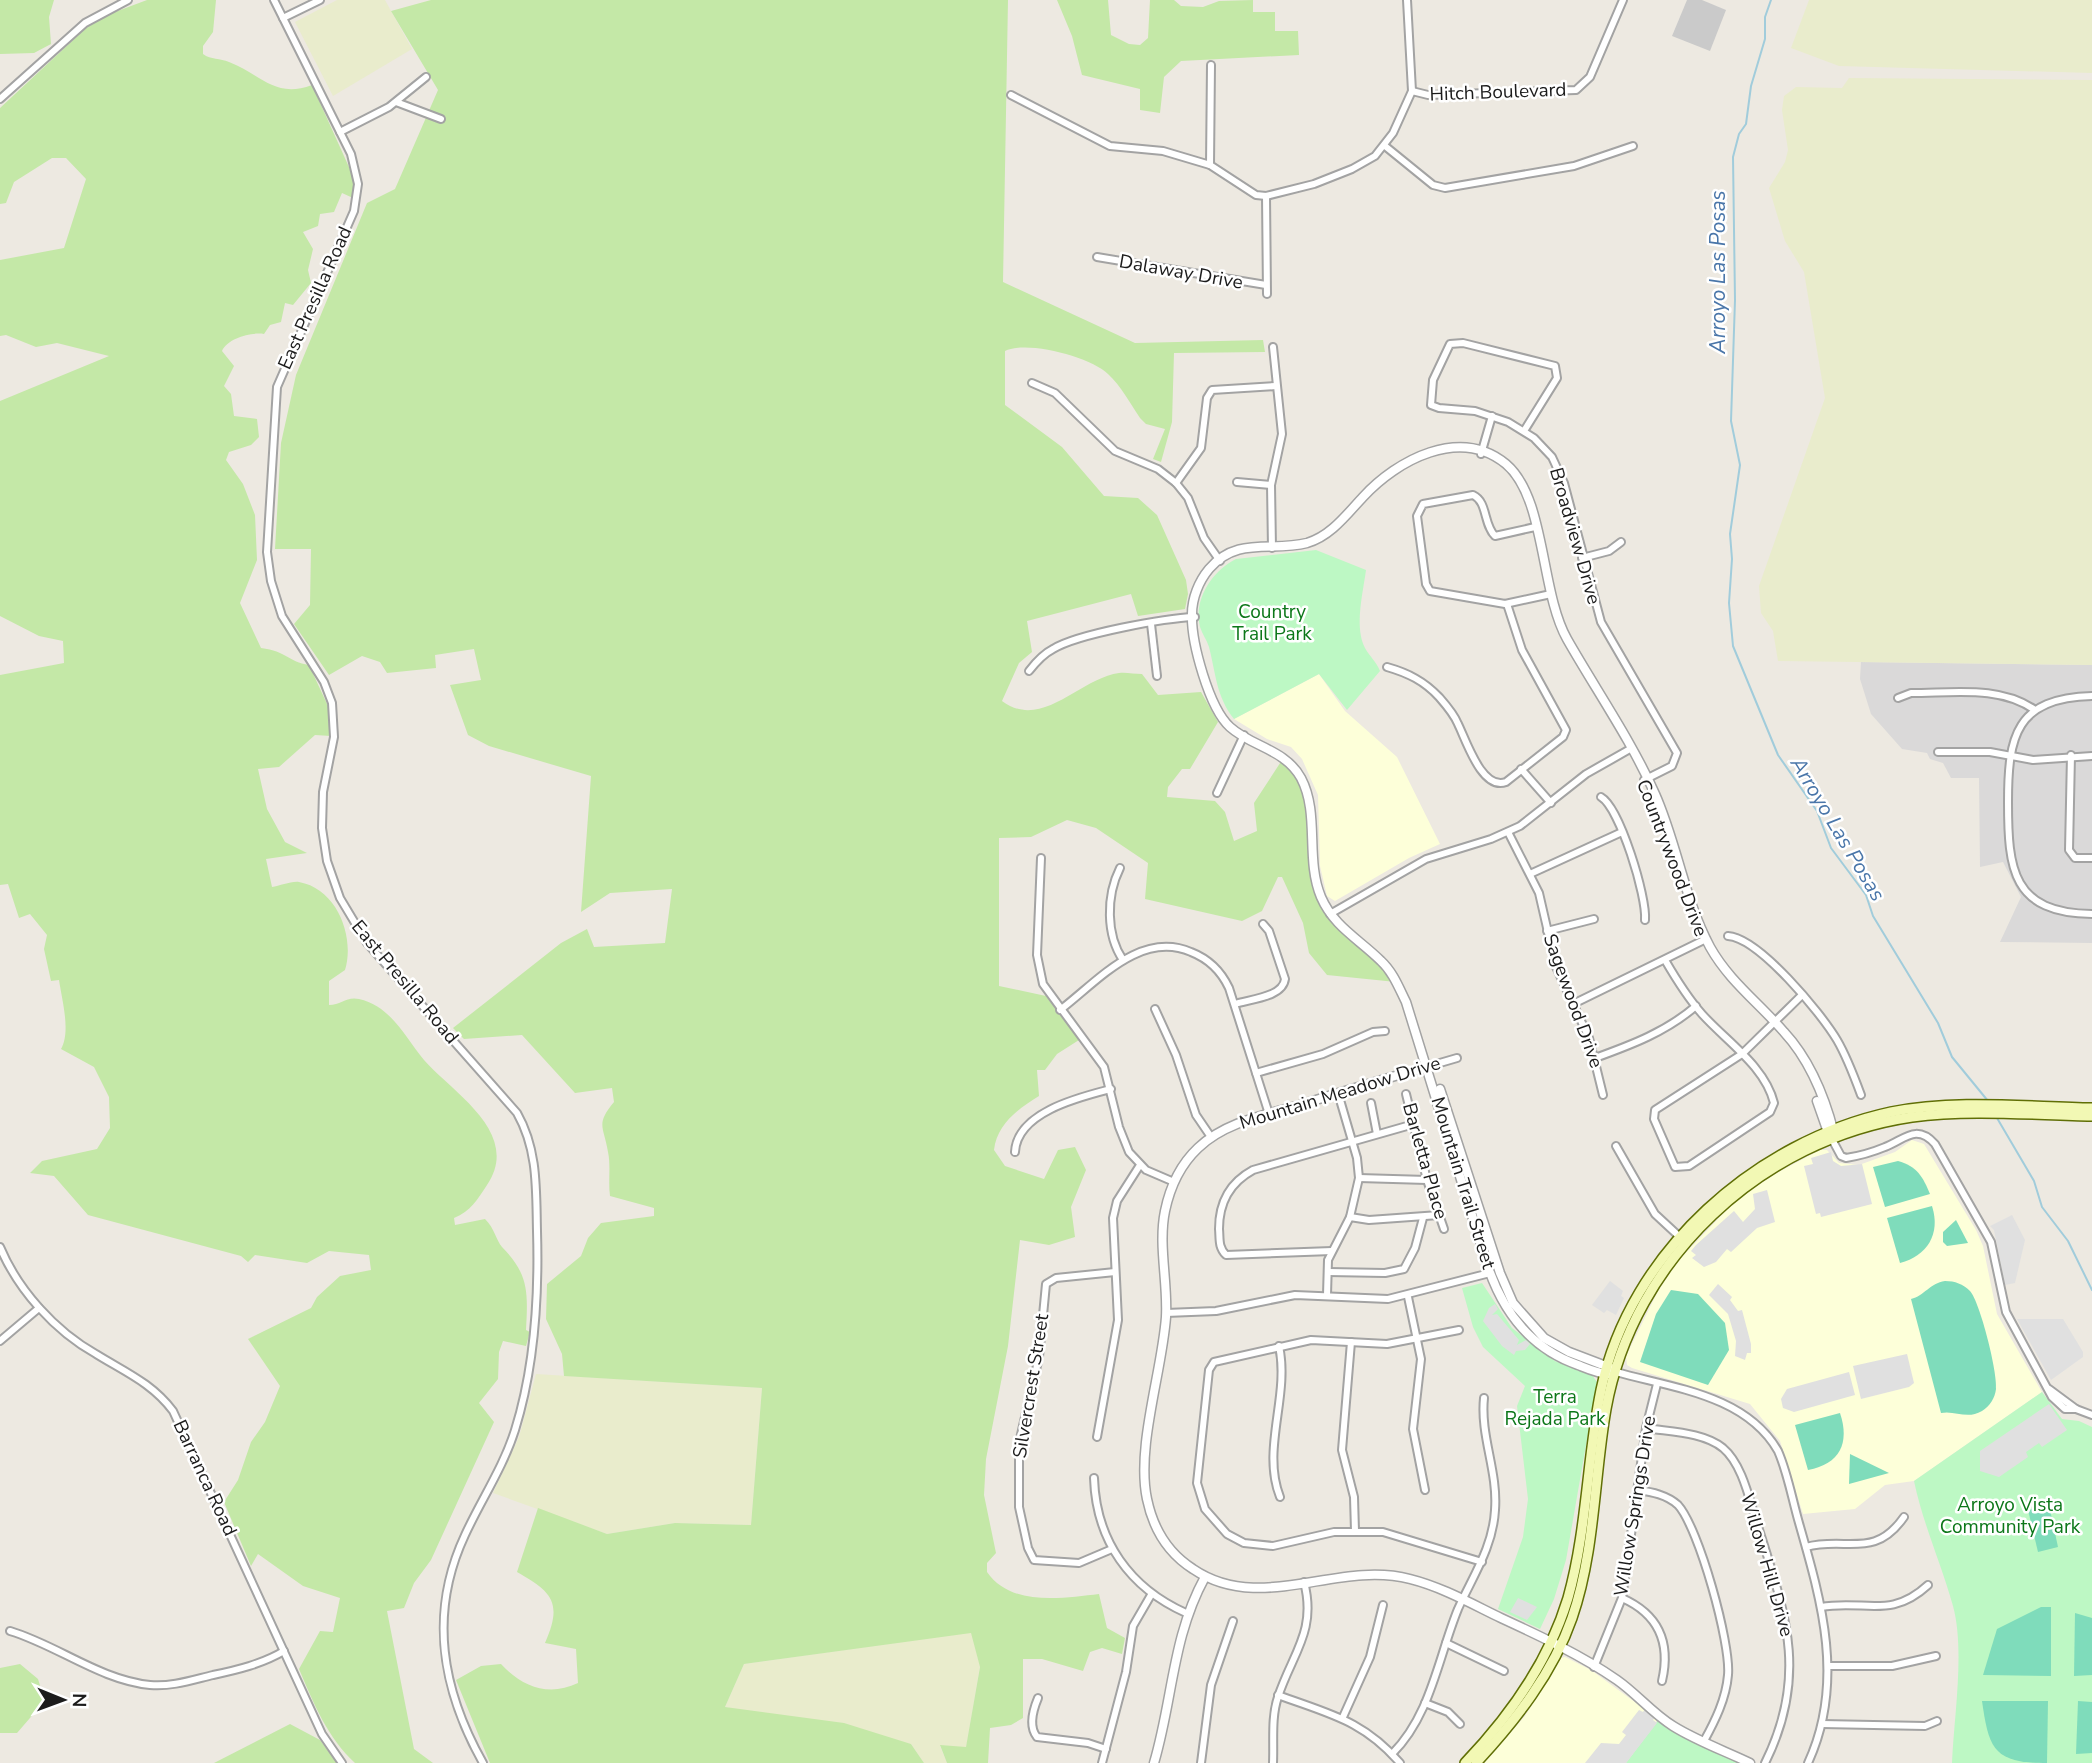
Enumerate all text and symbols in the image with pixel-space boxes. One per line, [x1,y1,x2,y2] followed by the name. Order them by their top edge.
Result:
[1429,77,1567,107] street label: Hitch Boulevard
[1704,190,1732,355] water label: Arroyo Las Posas
[272,222,358,374] street label: East Presilla Road
[1117,248,1245,296] street label: Dalaway Drive
[1543,464,1607,608] street label: Broadview Drive
[1232,599,1312,647] park label: Country Trail Park
[1783,751,1892,906] water label: Arroyo Las Posas
[1630,776,1714,940] street label: Countrywood Drive
[345,915,465,1049] street label: East Presilla Road
[1537,930,1609,1072] street label: Sagewood Drive
[1236,1050,1444,1136] street label: Mountain Meadow Drive
[1424,1094,1502,1273] street label: Mountain Trail Street
[1396,1100,1454,1222] street label: Barletta Place
[1007,1312,1055,1460] street label: Silvercrest Street
[1504,1384,1606,1432] park label: Terra Rejada Park
[1608,1414,1662,1598] street label: Willow Springs Drive
[167,1416,243,1540] street label: Barranca Road
[1734,1490,1800,1640] street label: Willow Hill Drive
[1940,1492,2081,1540] park label: Arroyo Vista Community Park
[28,1665,98,1735] north arrow
[66,1693,92,1708] text: N

